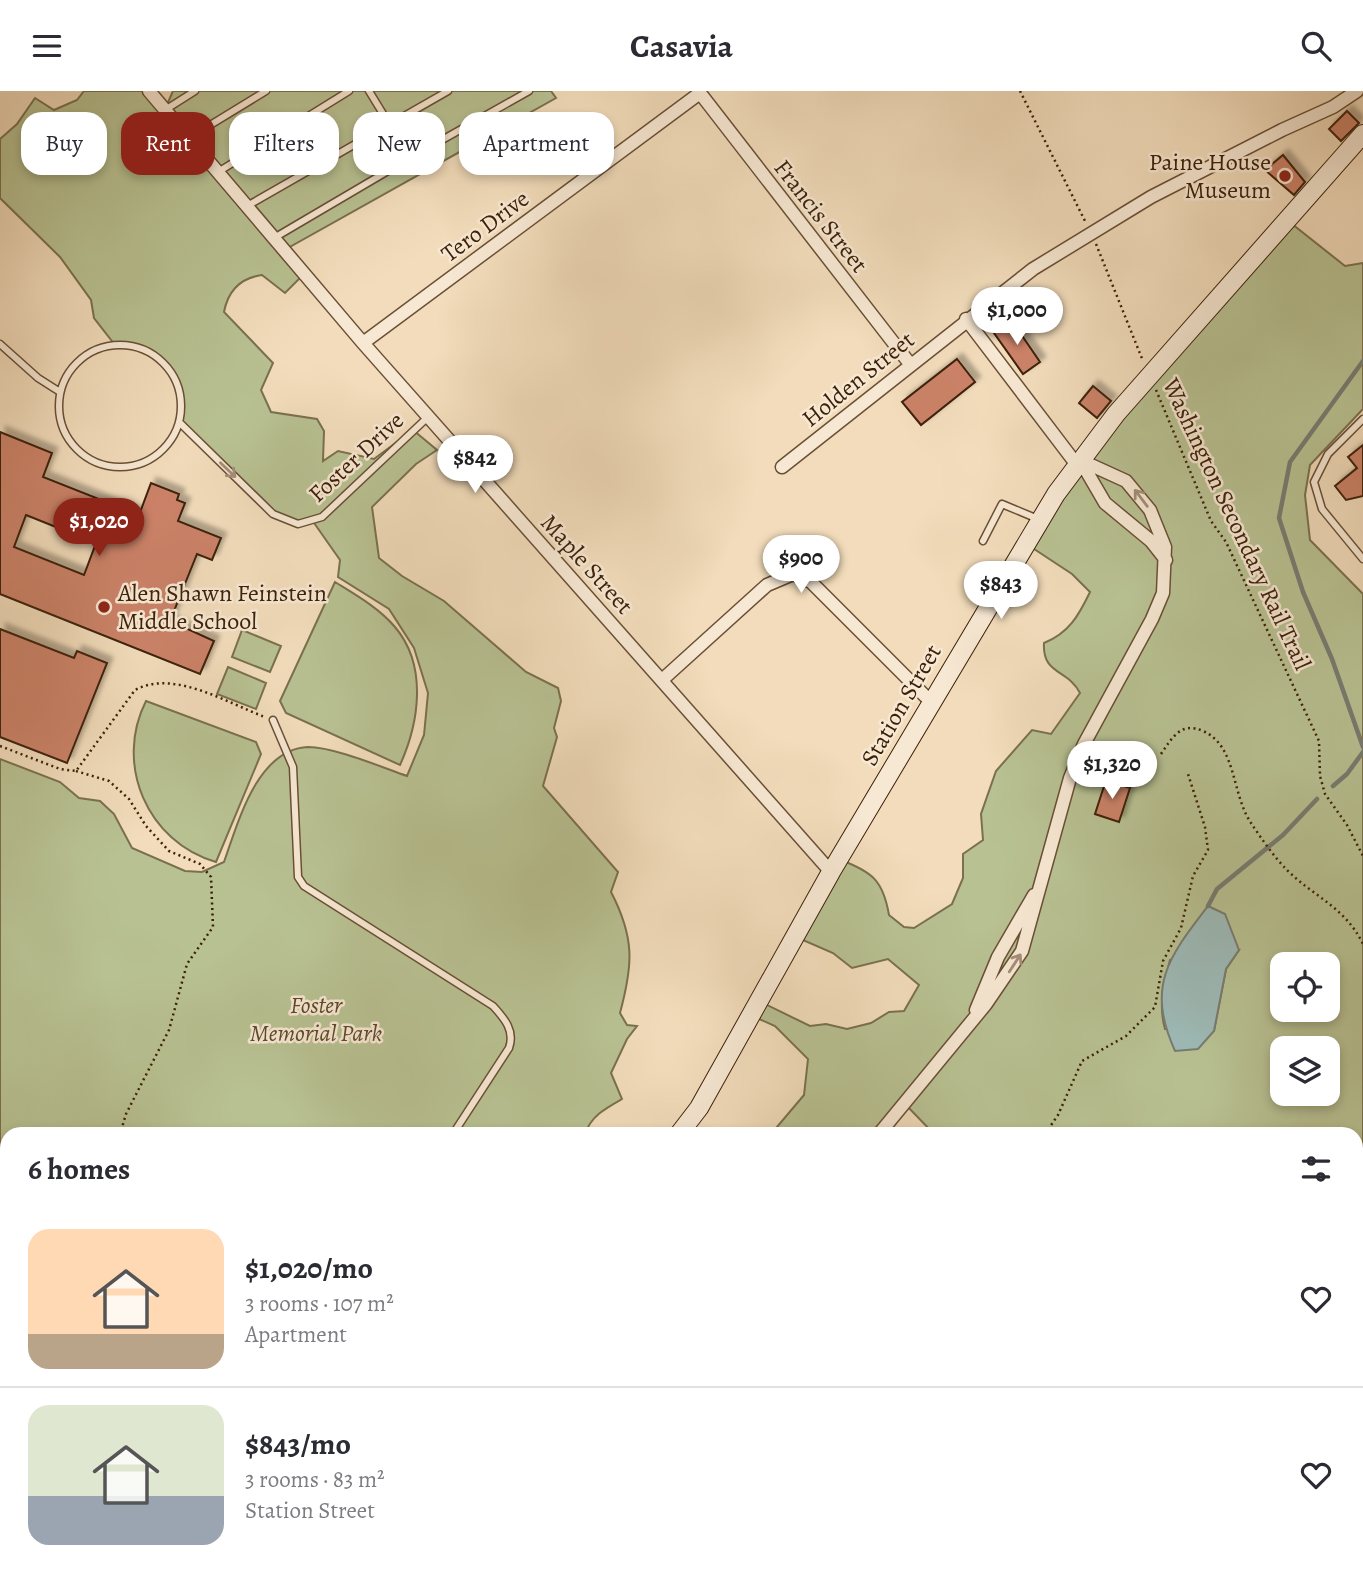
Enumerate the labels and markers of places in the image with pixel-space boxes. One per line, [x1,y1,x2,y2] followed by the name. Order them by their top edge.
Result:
[1149,146,1271,206] place label: Paine House Museum
[1277,168,1293,184] marker: Paine House Museum
[960,287,1074,347] pin: $1,000
[434,435,516,495] pin: $842
[42,498,156,558] pin: $1,020
[760,535,842,595] pin: $900
[960,561,1042,621] pin: $843
[117,577,327,637] place label: Alen Shawn Feinstein Middle School
[96,599,112,615] marker: Alen Shawn Feinstein Middle School
[1055,741,1169,801] pin: $1,320

